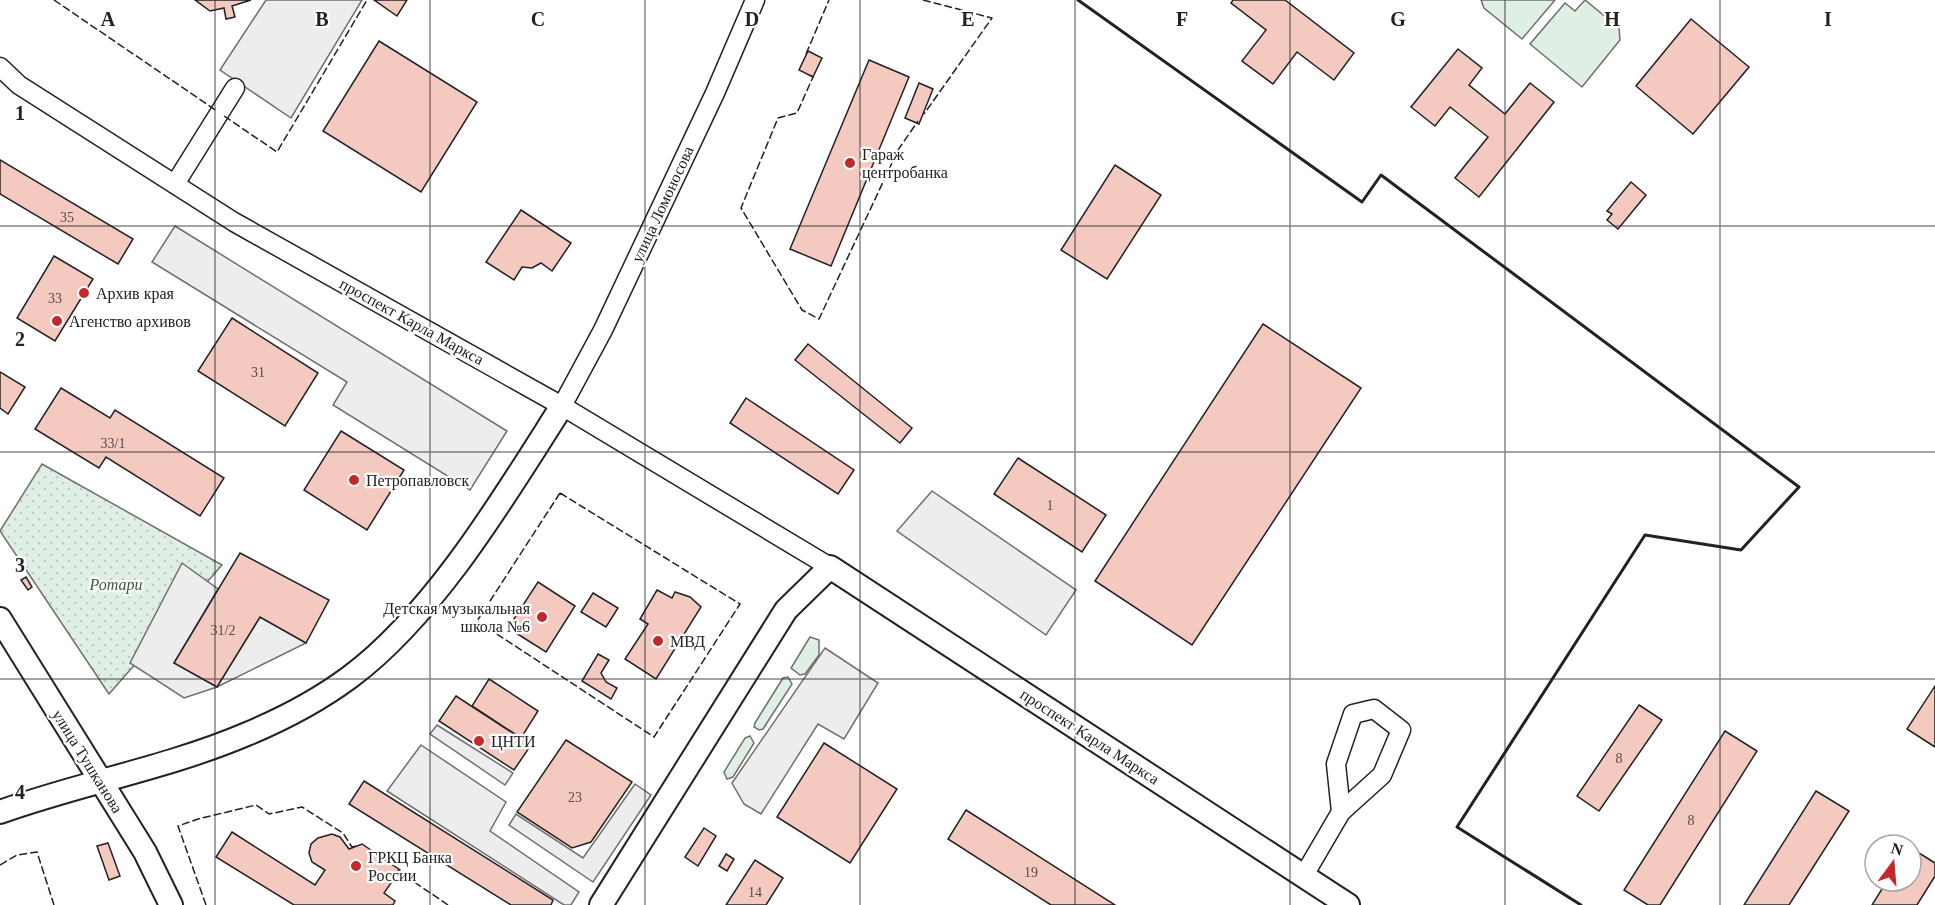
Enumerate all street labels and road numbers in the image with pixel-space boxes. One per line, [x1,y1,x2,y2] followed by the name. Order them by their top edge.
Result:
[628,143,698,265] street label: улица Ломоносова
[336,275,487,369] street label: проспект Карла Маркса
[1017,685,1162,788] street label: проспект Карла Маркса
[48,707,126,817] street label: улица Тушканова

